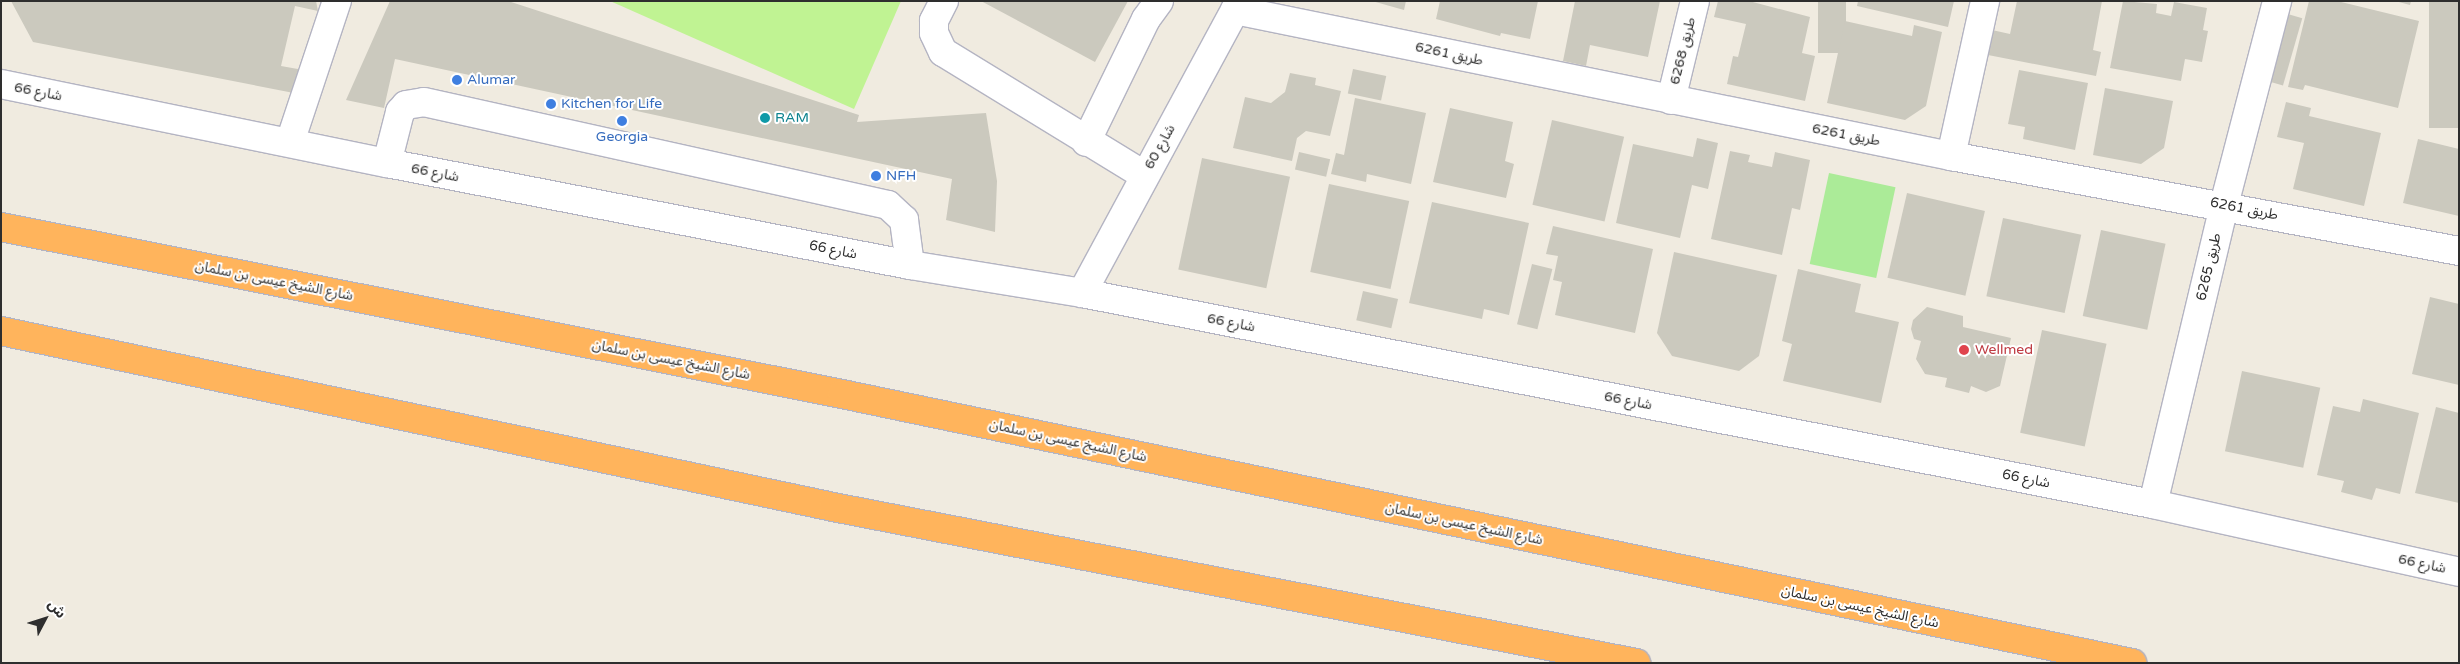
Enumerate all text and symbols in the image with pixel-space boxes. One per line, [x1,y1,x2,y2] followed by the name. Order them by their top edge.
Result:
[1667,16,1699,86] street label: طريق 6268
[1414,39,1484,69] street label: طريق 6261
[467,72,515,88] place label: Alumar
[451,74,463,86] marker: Alumar
[13,79,63,105] street label: شارع 66
[561,96,662,112] place label: Kitchen for Life
[545,98,557,110] marker: Kitchen for Life
[775,110,809,126] place label: RAM
[759,112,771,124] marker: RAM
[616,115,628,127] marker: Georgia
[1811,120,1881,150] street label: طريق 6261
[1141,122,1179,172] street label: شارع 60
[596,129,648,145] place label: Georgia
[410,160,460,186] street label: شارع 66
[886,168,916,184] place label: NFH
[870,170,882,182] marker: NFH
[2209,194,2279,224] street label: طريق 6261
[2193,232,2225,302] street label: طريق 6265
[808,237,858,263] street label: شارع 66
[194,257,354,305] street label: شارع الشيخ عيسى بن سلمان
[1206,310,1256,336] street label: شارع 66
[591,336,751,384] street label: شارع الشيخ عيسى بن سلمان
[1975,342,2033,358] place label: Wellmed
[1957,343,1971,357] marker: Wellmed
[1603,388,1653,414] street label: شارع 66
[988,416,1148,466] street label: شارع الشيخ عيسى بن سلمان
[2001,466,2051,492] street label: شارع 66
[1384,499,1544,549] street label: شارع الشيخ عيسى بن سلمان
[2397,551,2447,577] street label: شارع 66
[1780,582,1940,632] street label: شارع الشيخ عيسى بن سلمان
[20,594,70,644] north arrow
[44,596,70,622] text: ش

